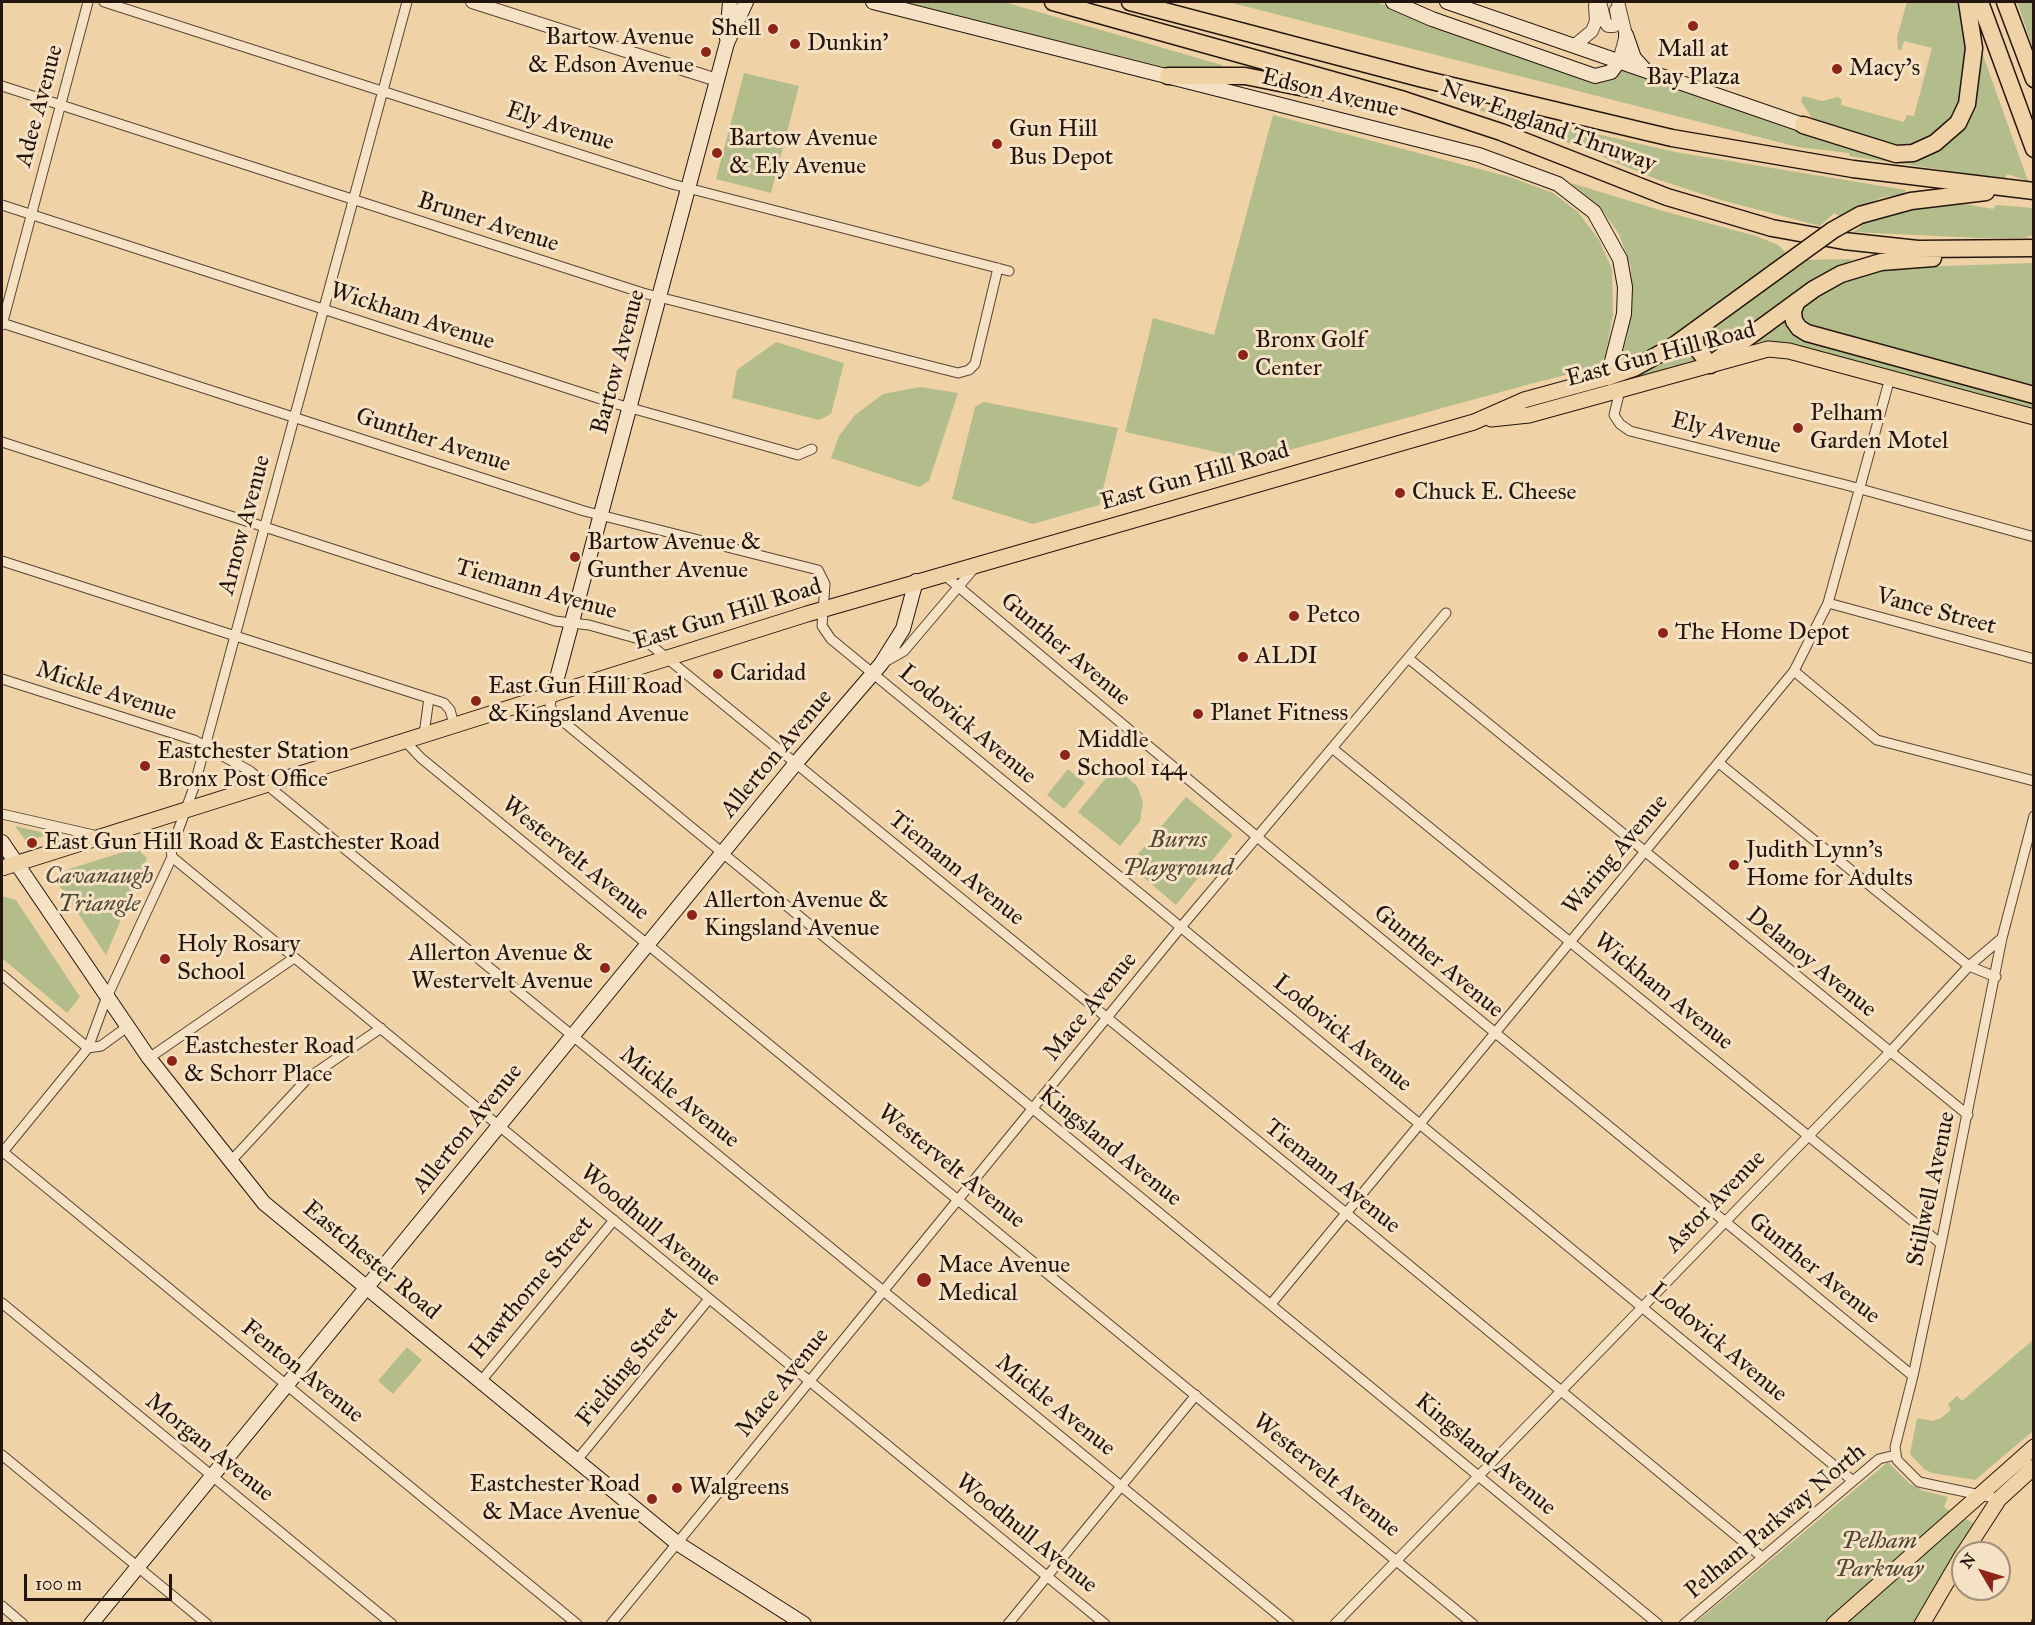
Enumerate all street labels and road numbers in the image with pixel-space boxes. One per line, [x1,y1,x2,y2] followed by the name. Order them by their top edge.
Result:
[10,42,70,170] street label: Adee Avenue
[1258,63,1402,125] street label: Edson Avenue
[1436,75,1660,179] street label: New England Thruway
[502,96,618,158] street label: Ely Avenue
[414,187,562,259] street label: Bruner Avenue
[326,277,498,357] street label: Wickham Avenue
[586,286,652,438] street label: Bartow Avenue
[1563,316,1759,394] street label: East Gun Hill Road
[352,402,514,480] street label: Gunther Avenue
[1668,407,1784,461] street label: Ely Avenue
[1097,436,1293,518] street label: East Gun Hill Road
[213,452,277,598] street label: Arnow Avenue
[452,553,620,627] street label: Tiemann Avenue
[631,573,825,657] street label: East Gun Hill Road
[1873,582,1999,642] street label: Vance Street
[994,587,1136,713] street label: Gunther Avenue
[32,656,180,728] street label: Mickle Avenue
[892,659,1042,791] street label: Lodovick Avenue
[715,684,839,824] street label: Allerton Avenue
[1557,789,1675,921] street label: Waring Avenue
[495,791,655,927] street label: Westervelt Avenue
[882,805,1030,933] street label: Tiemann Avenue
[1367,899,1509,1025] street label: Gunther Avenue
[1740,902,1882,1024] street label: Delanoy Avenue
[1587,927,1739,1057] street label: Wickham Avenue
[1038,947,1144,1067] street label: Mace Avenue
[1267,969,1417,1099] street label: Lodovick Avenue
[613,1041,745,1155] street label: Mickle Avenue
[407,1058,529,1200] street label: Allerton Avenue
[1033,1081,1187,1213] street label: Kingsland Avenue
[871,1099,1031,1235] street label: Westervelt Avenue
[1902,1109,1962,1269] street label: Stillwell Avenue
[1258,1113,1406,1241] street label: Tiemann Avenue
[1660,1145,1772,1259] street label: Astor Avenue
[574,1159,726,1293] street label: Woodhull Avenue
[296,1195,446,1327] street label: Eastchester Road
[1742,1207,1886,1331] street label: Gunther Avenue
[464,1211,600,1365] street label: Hawthorne Street
[1643,1277,1793,1409] street label: Lodovick Avenue
[571,1301,685,1433] street label: Fielding Street
[235,1314,369,1430] street label: Fenton Avenue
[730,1323,836,1443] street label: Mace Avenue
[989,1349,1121,1463] street label: Mickle Avenue
[139,1387,279,1509] street label: Morgan Avenue
[1409,1388,1561,1522] street label: Kingsland Avenue
[1246,1408,1406,1544] street label: Westervelt Avenue
[1680,1438,1872,1606] street label: Pelham Parkway North
[949,1468,1103,1600] street label: Woodhull Avenue

